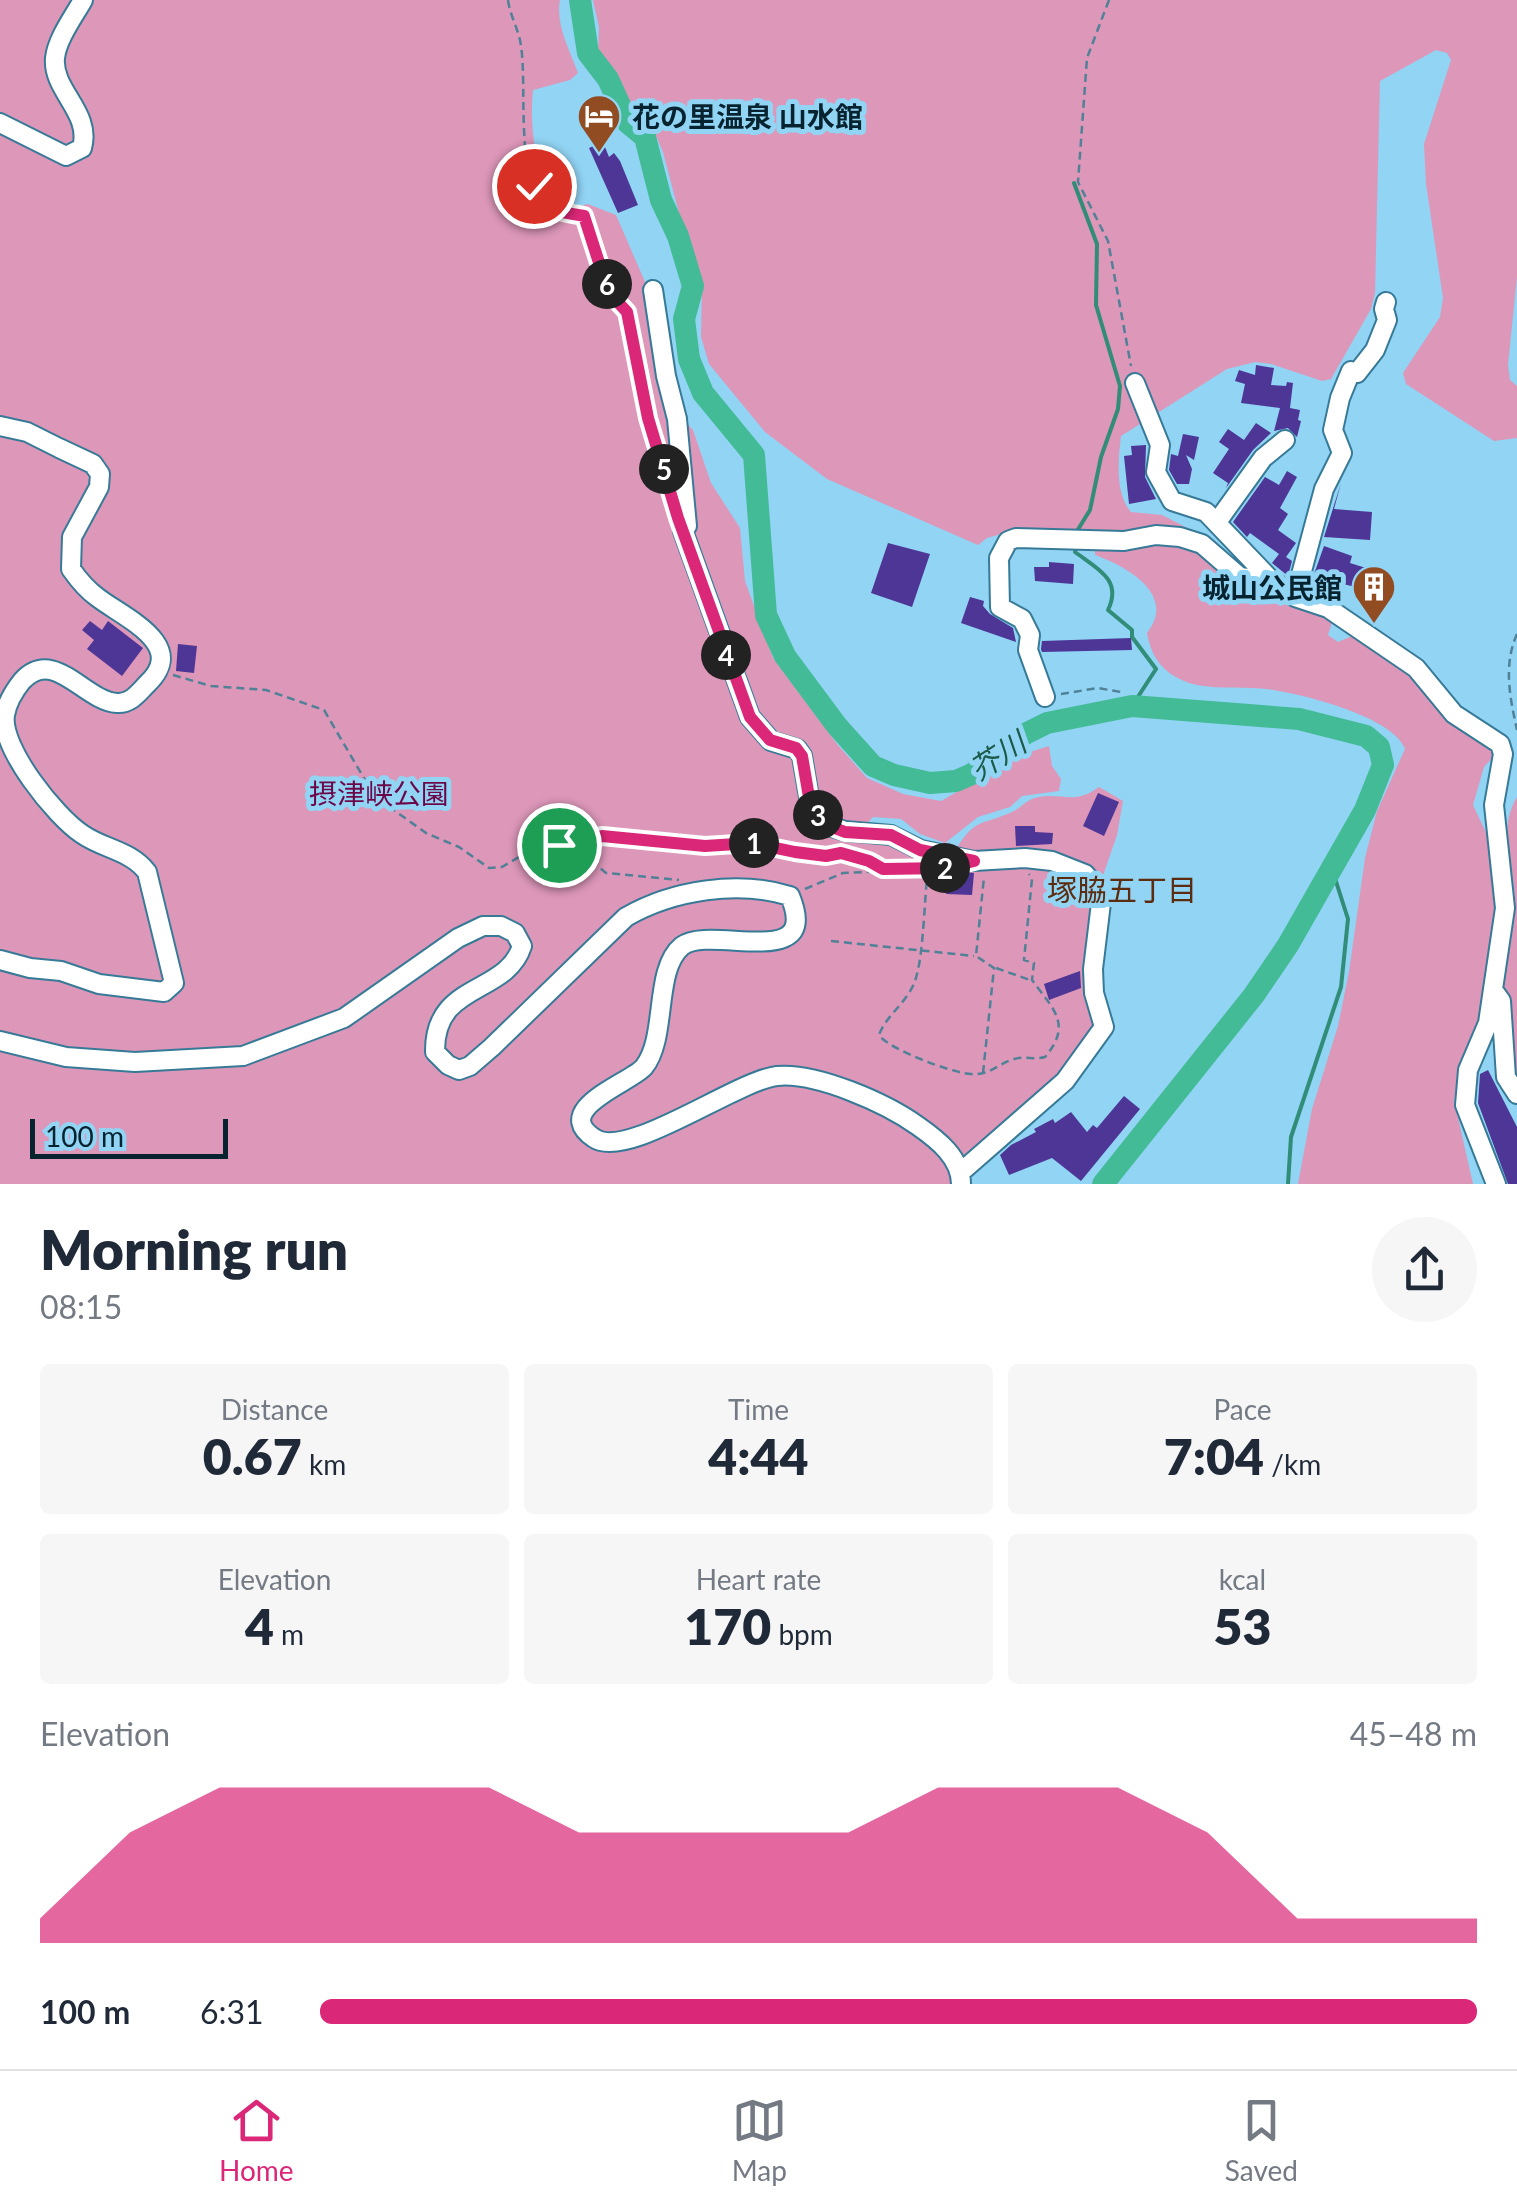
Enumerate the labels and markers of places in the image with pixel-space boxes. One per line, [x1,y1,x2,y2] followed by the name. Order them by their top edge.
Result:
[576,93,622,154] hotel icon: 花の里温泉 山水館
[632,99,863,133] place label: 花の里温泉 山水館
[492,144,577,229] pin
[582,259,632,309] pin: 6
[639,444,689,494] pin: 5
[1351,564,1397,625] building icon: 城山公民館
[1202,570,1342,604] place label: 城山公民館
[701,630,751,680] pin: 4
[793,790,843,840] pin: 3
[517,803,602,888] pin
[729,818,779,868] pin: 1
[920,843,970,893] pin: 2

